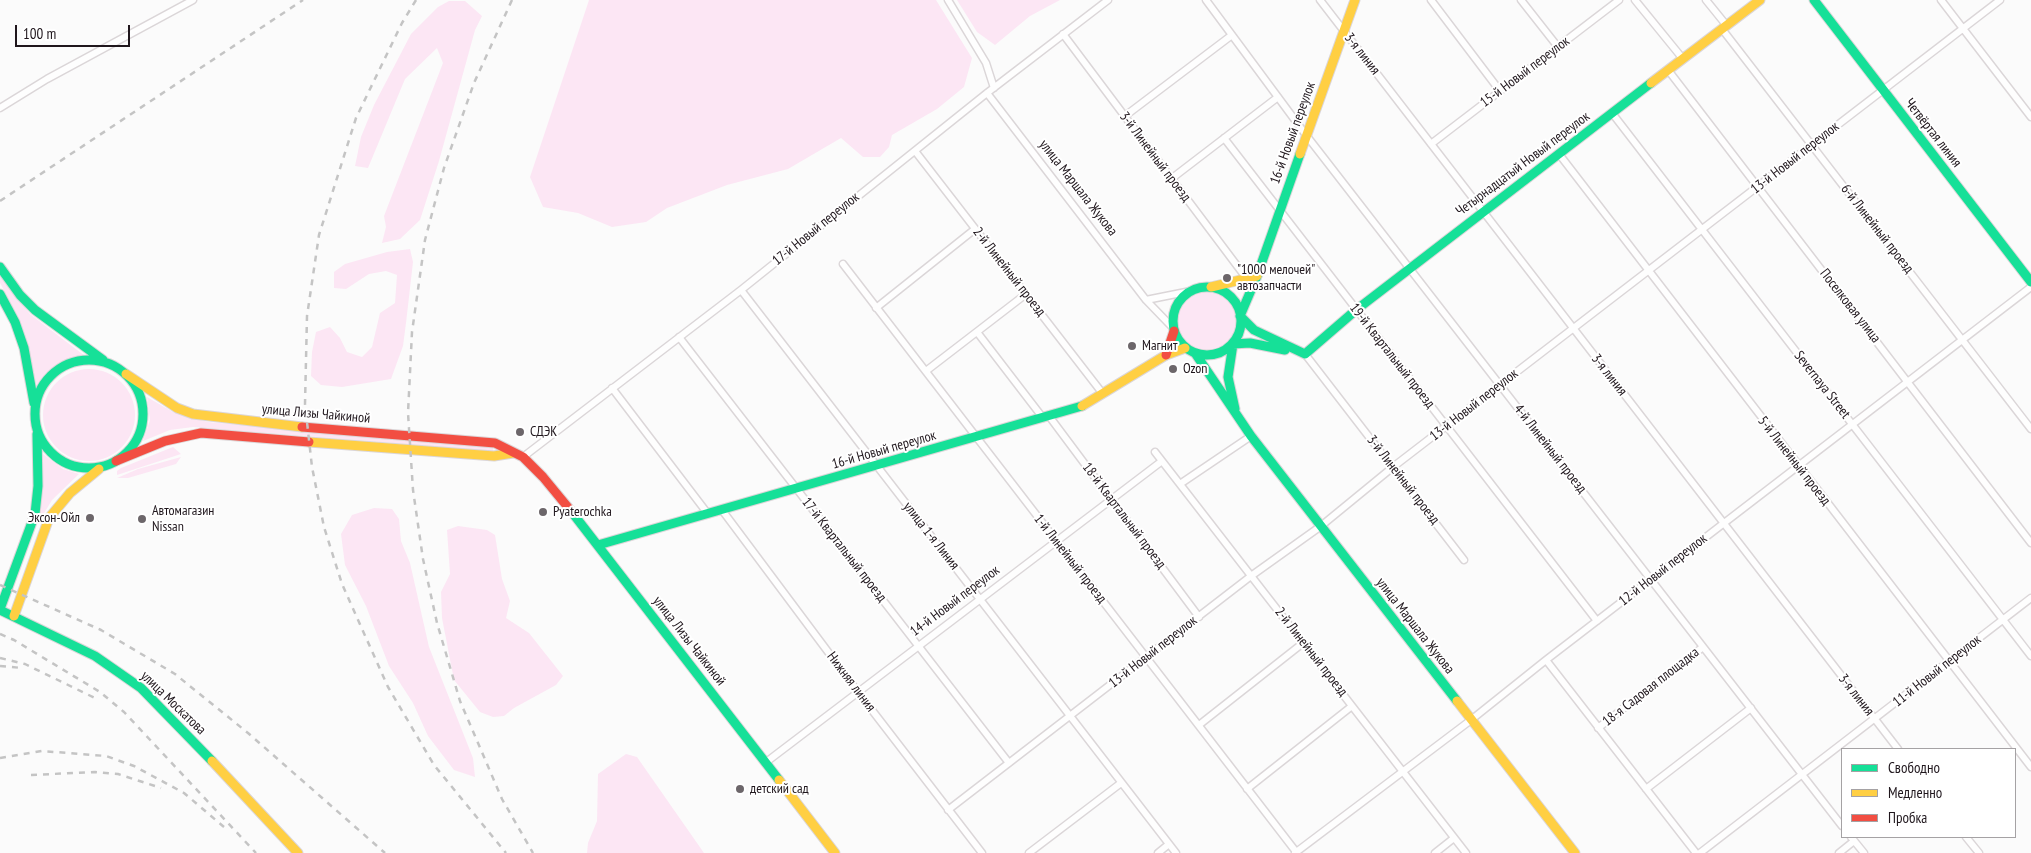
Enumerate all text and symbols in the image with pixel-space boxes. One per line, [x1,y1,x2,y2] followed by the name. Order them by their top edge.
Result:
[18,15,132,47] scale bar
[23,24,56,43] text: 100 m
[1341,30,1383,78] street label: 3-я линия
[1477,33,1573,111] street label: 15-й Новый переулок
[1267,80,1319,186] street label: 16-й Новый переулок
[1901,95,1965,171] street label: Четвёртая линия
[1453,108,1593,220] street label: Четырнадцатый Новый переулок
[1116,109,1194,205] street label: 3-й Линейный проезд
[1748,118,1842,198] street label: 13-й Новый переулок
[1035,137,1121,239] street label: улица Маршала Жукова
[1837,181,1917,277] street label: 6-й Линейный проезд
[769,189,863,269] street label: 17-й Новый переулок
[969,224,1049,320] street label: 2-й Линейный проезд
[1237,262,1315,294] place label: "1000 мелочей" автозапчасти
[1816,266,1884,346] street label: Поселковая улица
[1221,272,1233,284] marker: "1000 мелочей" автозапчасти
[1346,300,1438,412] street label: 19-й Квартальный проезд
[1142,338,1177,354] place label: Магнит
[1126,340,1138,352] marker: Магнит
[1790,348,1854,422] street label: Severnaya Street
[1588,351,1630,399] street label: 3-я линия
[1183,361,1208,377] place label: Ozon
[1167,363,1179,375] marker: Ozon
[1427,365,1521,445] street label: 13-й Новый переулок
[261,401,371,427] street label: улица Лизы Чайкиной
[1510,401,1590,497] street label: 4-й Линейный проезд
[1754,413,1834,509] street label: 5-й Линейный проезд
[530,424,557,440] place label: СДЭК
[514,426,526,438] marker: СДЭК
[830,427,938,473] street label: 16-й Новый переулок
[1363,432,1443,528] street label: 3-й Линейный проезд
[1079,460,1169,572] street label: 18-й Квартальный проезд
[798,494,890,606] street label: 17-й Квартальный проезд
[899,499,963,573] street label: улица 1-я Линия
[152,503,214,536] place label: Автомагазин Nissan
[553,504,612,520] place label: Pyaterochka
[537,506,549,518] marker: Pyaterochka
[28,510,80,526] place label: Эксон-Ойл
[1030,511,1110,607] street label: 1-й Линейный проезд
[84,512,96,524] marker: Эксон-Ойл
[136,513,148,525] marker: Автомагазин Nissan
[1616,530,1710,610] street label: 12-й Новый переулок
[907,562,1003,640] street label: 14-й Новый переулок
[1372,575,1458,677] street label: улица Маршала Жукова
[649,593,729,689] street label: улица Лизы Чайкиной
[1271,604,1351,700] street label: 2-й Линейный проезд
[1106,612,1200,692] street label: 13-й Новый переулок
[1890,631,1984,711] street label: 11-й Новый переулок
[1599,644,1703,730] street label: 18-я Садовая площадка
[823,649,879,715] street label: Нижняя линия
[137,668,209,738] street label: улица Москатова
[1835,671,1877,719] street label: 3-я линия
[1841,748,2016,838] legend
[1888,758,1940,777] text: Свободно
[750,781,809,797] place label: детский сад
[734,783,746,795] marker: детский сад
[1888,783,1942,802] text: Медленно
[1888,808,1927,827] text: Пробка

